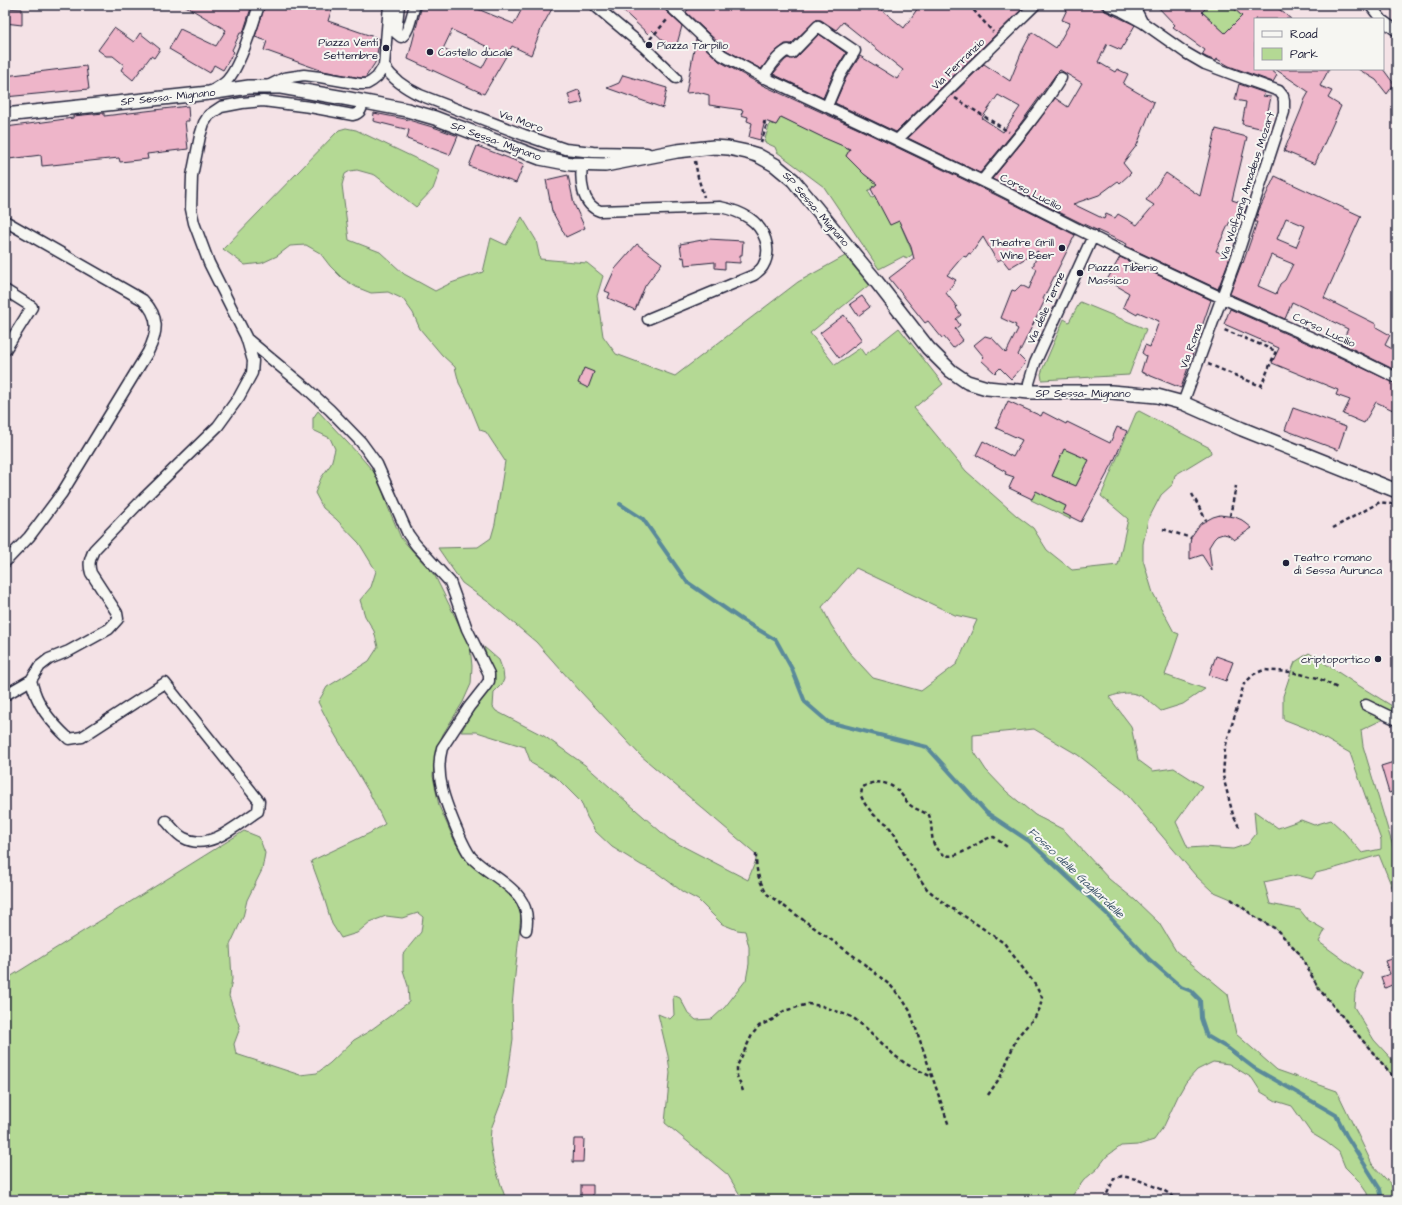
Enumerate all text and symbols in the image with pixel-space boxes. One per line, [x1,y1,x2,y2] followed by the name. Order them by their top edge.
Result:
[1254,18,1384,70] legend
[1290,26,1318,43] text: Road
[928,34,988,93] street label: Via Ferranzio
[318,35,378,63] place label: Piazza Venti Settembre
[657,38,729,53] place label: Piazza Tarpillo
[644,40,654,50] marker: Piazza Tarpillo
[381,43,391,53] marker: Piazza Venti Settembre
[438,45,513,60] place label: Castello ducale
[1290,46,1318,63] text: Park
[425,47,435,57] marker: Castello ducale
[120,84,217,110] street label: SP Sessa- Mignano
[497,106,546,136] street label: Via Moro
[1216,109,1279,263] street label: Via Wolfgang Amadeus Mozart
[448,118,544,166] street label: SP Sessa- Mignano
[778,168,853,251] street label: SP Sessa- Mignano
[997,170,1065,214] street label: Corso Lucilio
[990,235,1054,263] place label: Theatre Grill Wine Beer
[1057,243,1067,253] marker: Theatre Grill Wine Beer
[1088,260,1159,288] place label: Piazza Tiberio Massico
[1075,268,1085,278] marker: Piazza Tiberio Massico
[1023,270,1069,346] street label: Via delle Terme
[1290,309,1359,351] street label: Corso Lucilio
[1176,321,1206,371] street label: Via Roma
[1035,386,1131,402] street label: SP Sessa- Mignano
[1294,550,1383,578] place label: Teatro romano di Sessa Aurunca
[1281,558,1291,568] marker: Teatro romano di Sessa Aurunca
[1301,652,1371,667] place label: criptoportico
[1373,654,1383,664] marker: criptoportico
[1023,824,1128,923] water label: Fosso delle Gagliardelle

